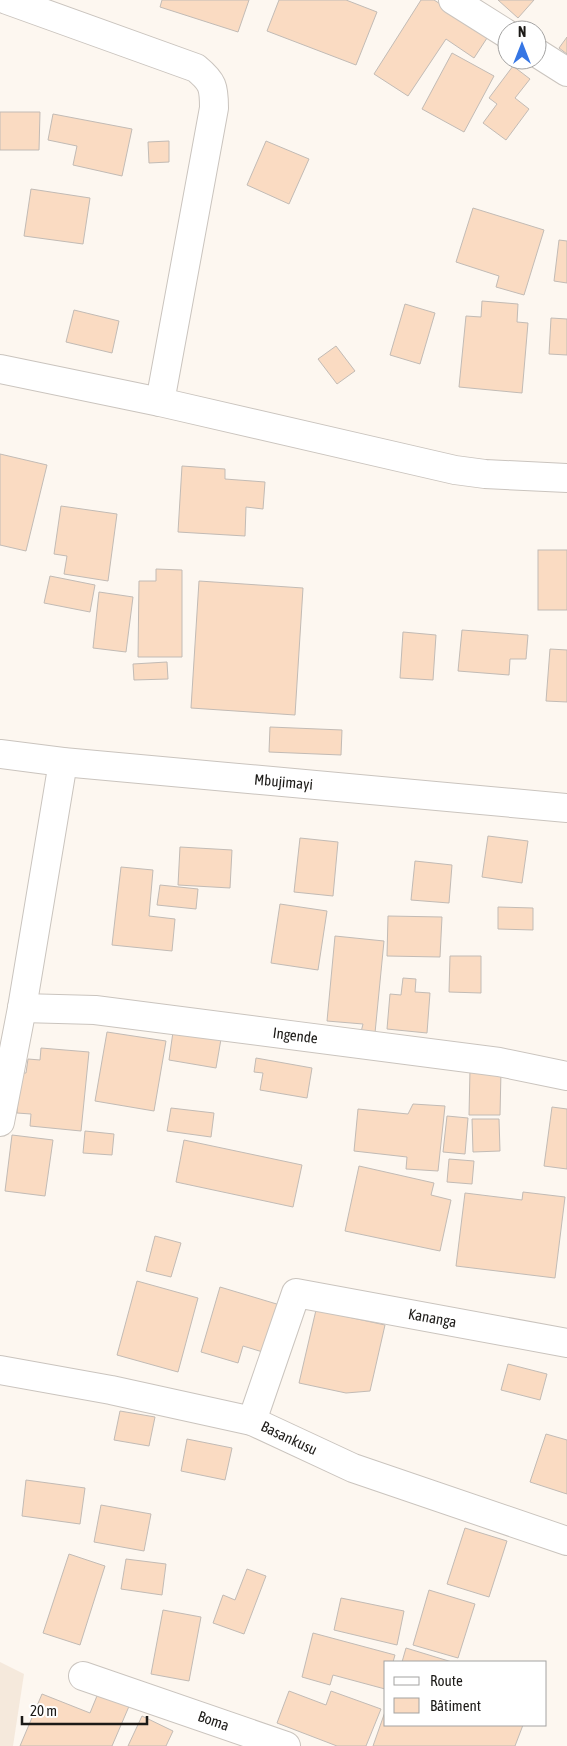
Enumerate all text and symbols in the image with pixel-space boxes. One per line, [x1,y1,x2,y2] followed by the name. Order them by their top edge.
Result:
[497,20,547,70] north arrow
[518,24,526,40] text: N
[254,770,314,793] street label: Mbujimayi
[272,1024,319,1047] street label: Ingende
[407,1305,458,1330] street label: Kananga
[258,1417,320,1458] street label: Basankusu
[384,1661,547,1726] legend
[430,1672,463,1689] text: Route
[22,1694,148,1726] scale bar
[430,1697,481,1714] text: Bâtiment
[30,1702,57,1719] text: 20 m
[196,1707,232,1734] street label: Boma

